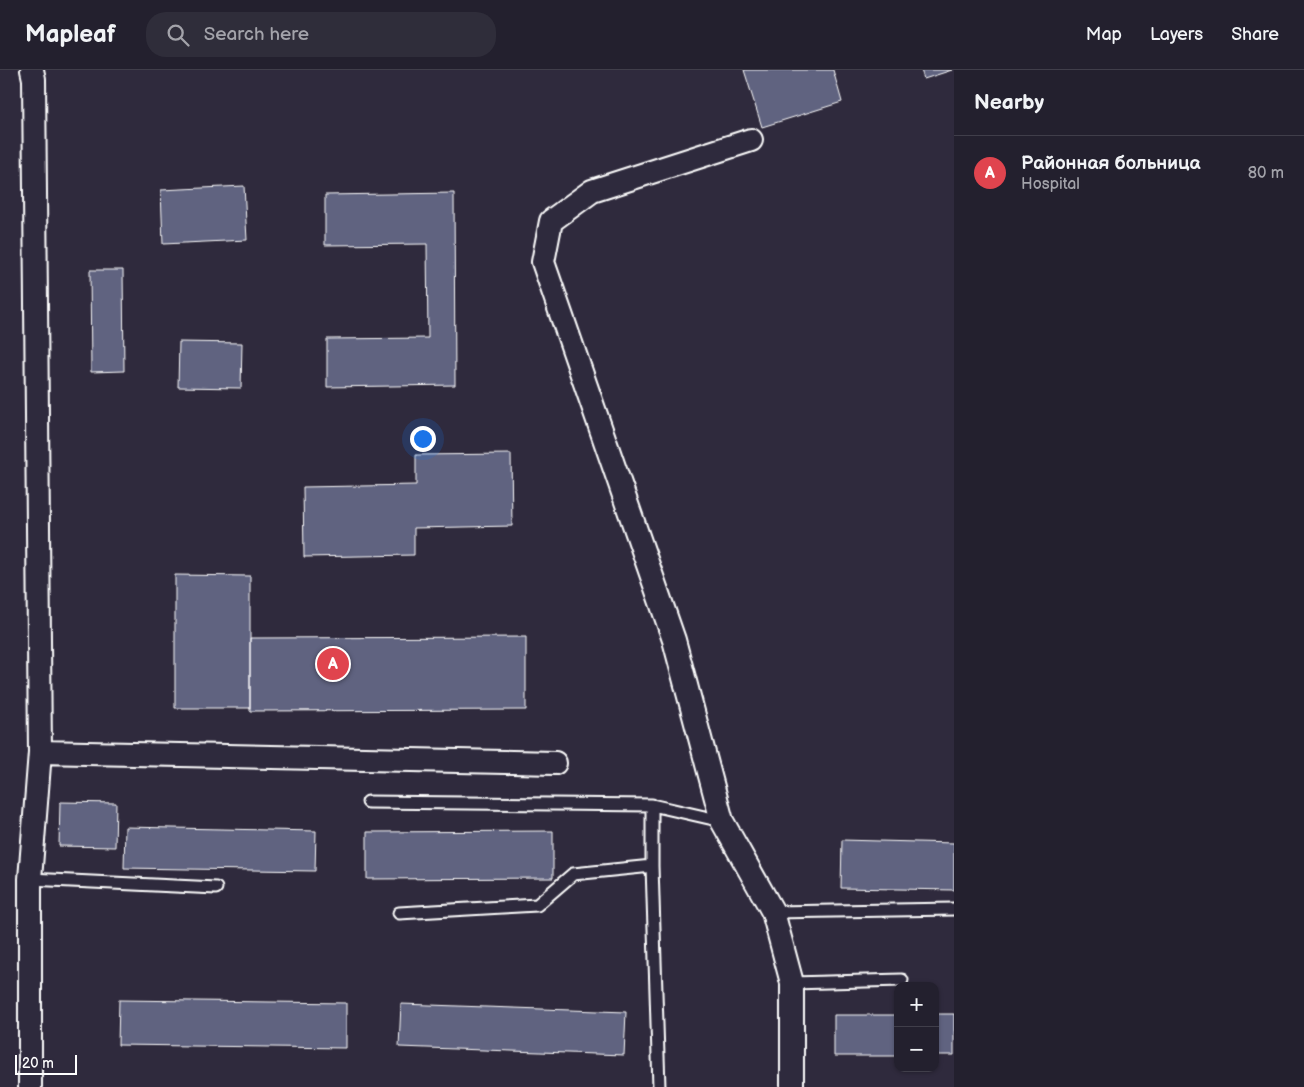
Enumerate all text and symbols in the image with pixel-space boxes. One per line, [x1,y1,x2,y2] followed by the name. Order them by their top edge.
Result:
[146,12,496,57] search box
[25,20,116,49] text: Mapleaf
[164,21,192,49] icon: search
[204,23,309,46] text: Search here
[1086,24,1122,45] text: Map
[1150,24,1203,45] text: Layers
[1231,24,1279,45] text: Share
[974,90,1044,115] text: Nearby
[1021,152,1201,175] text: Районная больница
[985,164,995,183] text: A
[1248,164,1284,183] text: 80 m
[1021,175,1080,194] text: Hospital
[410,426,436,452] your location
[317,645,349,683] pin: A
[894,982,939,1072] map controls
[894,982,939,1027] button: +
[894,1027,939,1072] button: −
[15,1052,78,1075] scale bar
[22,1055,54,1072] text: 20 m

